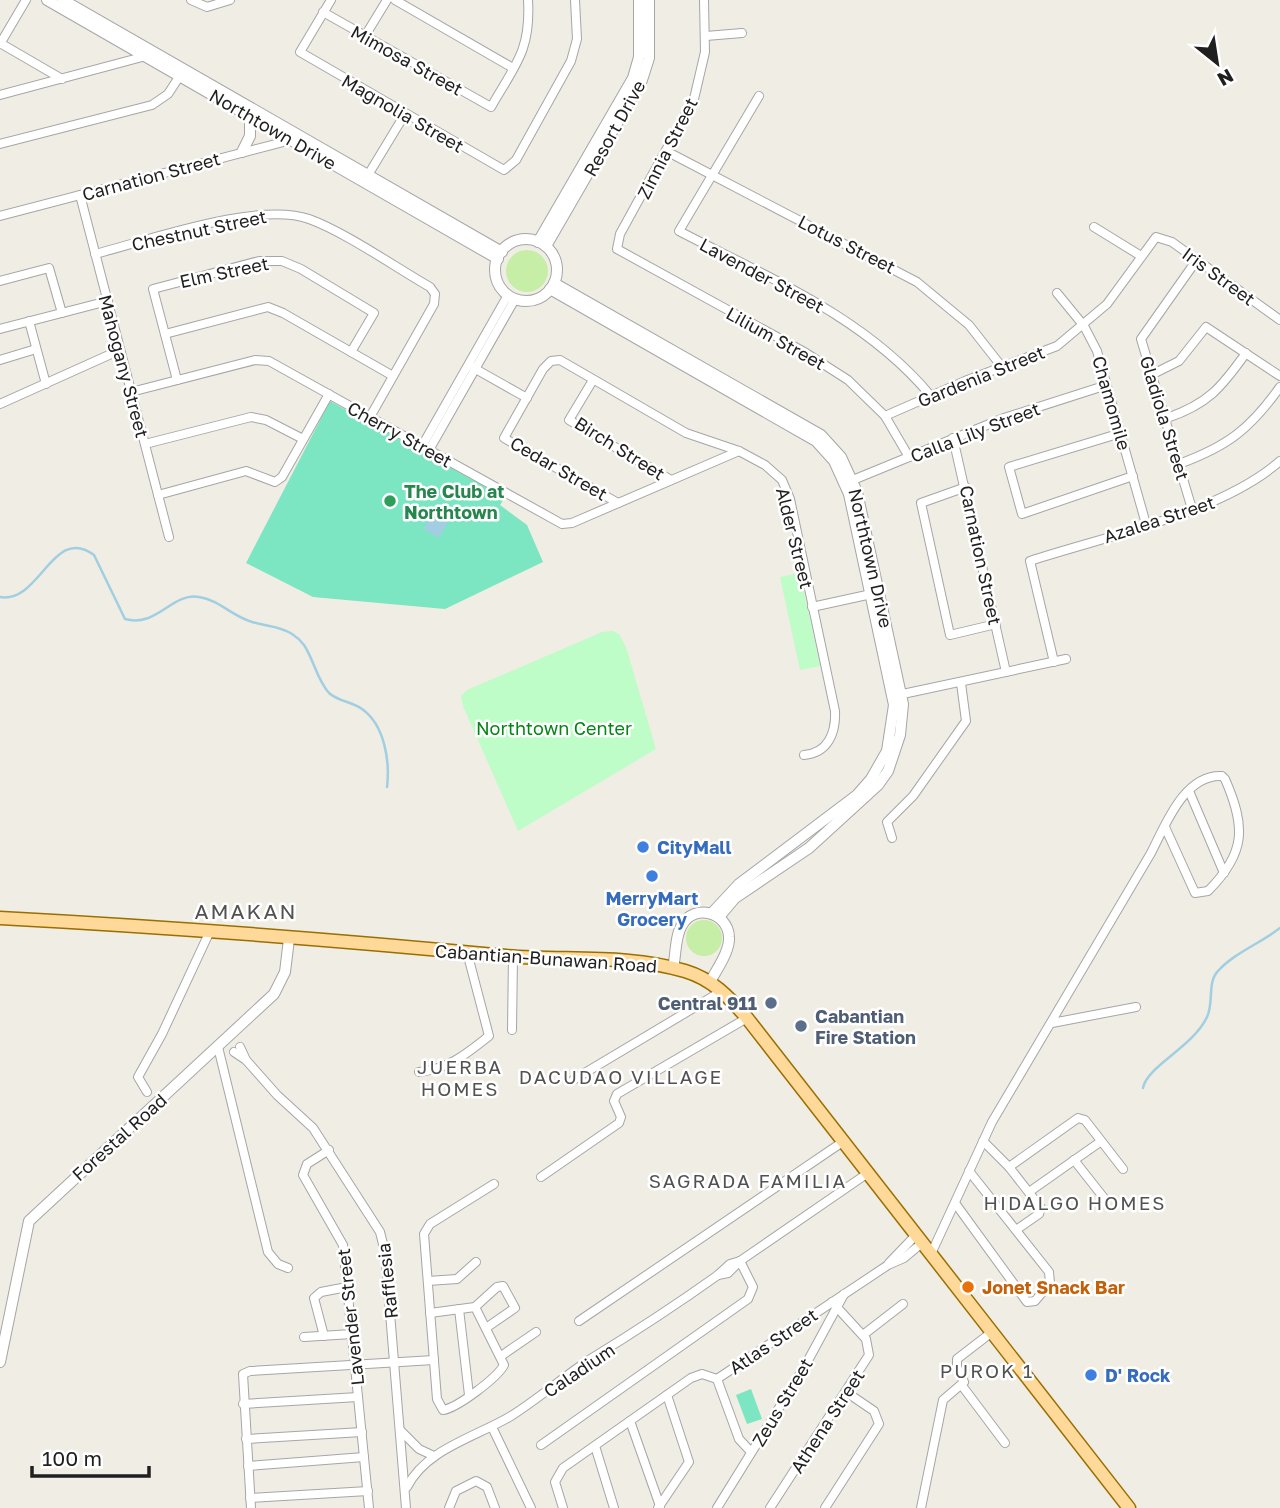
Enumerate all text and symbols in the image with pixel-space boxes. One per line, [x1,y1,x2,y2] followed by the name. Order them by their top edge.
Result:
[347,20,467,100] street label: Mimosa Street
[1182,28,1252,98] north arrow
[1214,65,1238,92] text: N
[338,69,468,157] street label: Magnolia Street
[579,76,649,180] street label: Resort Drive
[206,84,340,174] street label: Northtown Drive
[632,94,702,202] street label: Zinnia Street
[79,147,223,205] street label: Carnation Street
[129,205,269,255] street label: Chestnut Street
[795,210,899,278] street label: Lotus Street
[696,233,828,317] street label: Lavender Street
[1178,242,1260,310] street label: Iris Street
[177,252,271,292] street label: Elm Street
[94,292,154,440] street label: Mahogany Street
[722,302,830,374] street label: Lilium Street
[914,341,1048,411] street label: Gardenia Street
[1088,353,1136,453] street label: Chamomile
[1136,353,1194,483] street label: Gladiola Street
[344,396,456,472] street label: Cherry Street
[907,397,1043,467] street label: Calla Lily Street
[571,412,669,484] street label: Birch Street
[506,431,612,505] street label: Cedar Street
[404,480,504,523] place label: The Club at Northtown
[955,483,1007,627] street label: Carnation Street
[772,485,818,591] street label: Alder Street
[844,486,898,630] street label: Northtown Drive
[1101,491,1217,547] street label: Azalea Street
[382,493,398,509] marker: The Club at Northtown
[476,717,632,739] park label: Northtown Center
[657,836,731,858] place label: CityMall
[635,839,651,855] marker: CityMall
[644,868,660,884] marker: MerryMart Grocery
[606,887,698,930] place label: MerryMart Grocery
[194,898,298,924] district label: AMAKAN
[434,939,658,977] street label: Cabantian-Bunawan Road
[658,992,757,1014] place label: Central 911
[763,995,779,1011] marker: Central 911
[815,1005,916,1048] place label: Cabantian Fire Station
[793,1018,809,1034] marker: Cabantian Fire Station
[417,1055,503,1100] district label: JUERBA HOMES
[519,1065,723,1088] district label: DACUDAO VILLAGE
[67,1089,171,1185] street label: Forestal Road
[649,1169,847,1192] district label: SAGRADA FAMILIA
[984,1191,1166,1214] district label: HIDALGO HOMES
[372,1242,402,1320] street label: Rafflesia
[332,1247,368,1387] street label: Lavender Street
[982,1276,1125,1298] place label: Jonet Snack Bar
[960,1279,976,1295] marker: Jonet Snack Bar
[725,1303,821,1379] street label: Atlas Street
[539,1338,619,1402] street label: Caladium
[747,1354,817,1450] street label: Zeus Street
[940,1359,1034,1382] district label: PUROK 1
[1105,1364,1171,1386] place label: D' Rock
[785,1365,869,1477] street label: Athena Street
[1083,1367,1099,1383] marker: D' Rock
[32,1434,149,1478] scale bar
[42,1445,102,1471] text: 100 m

